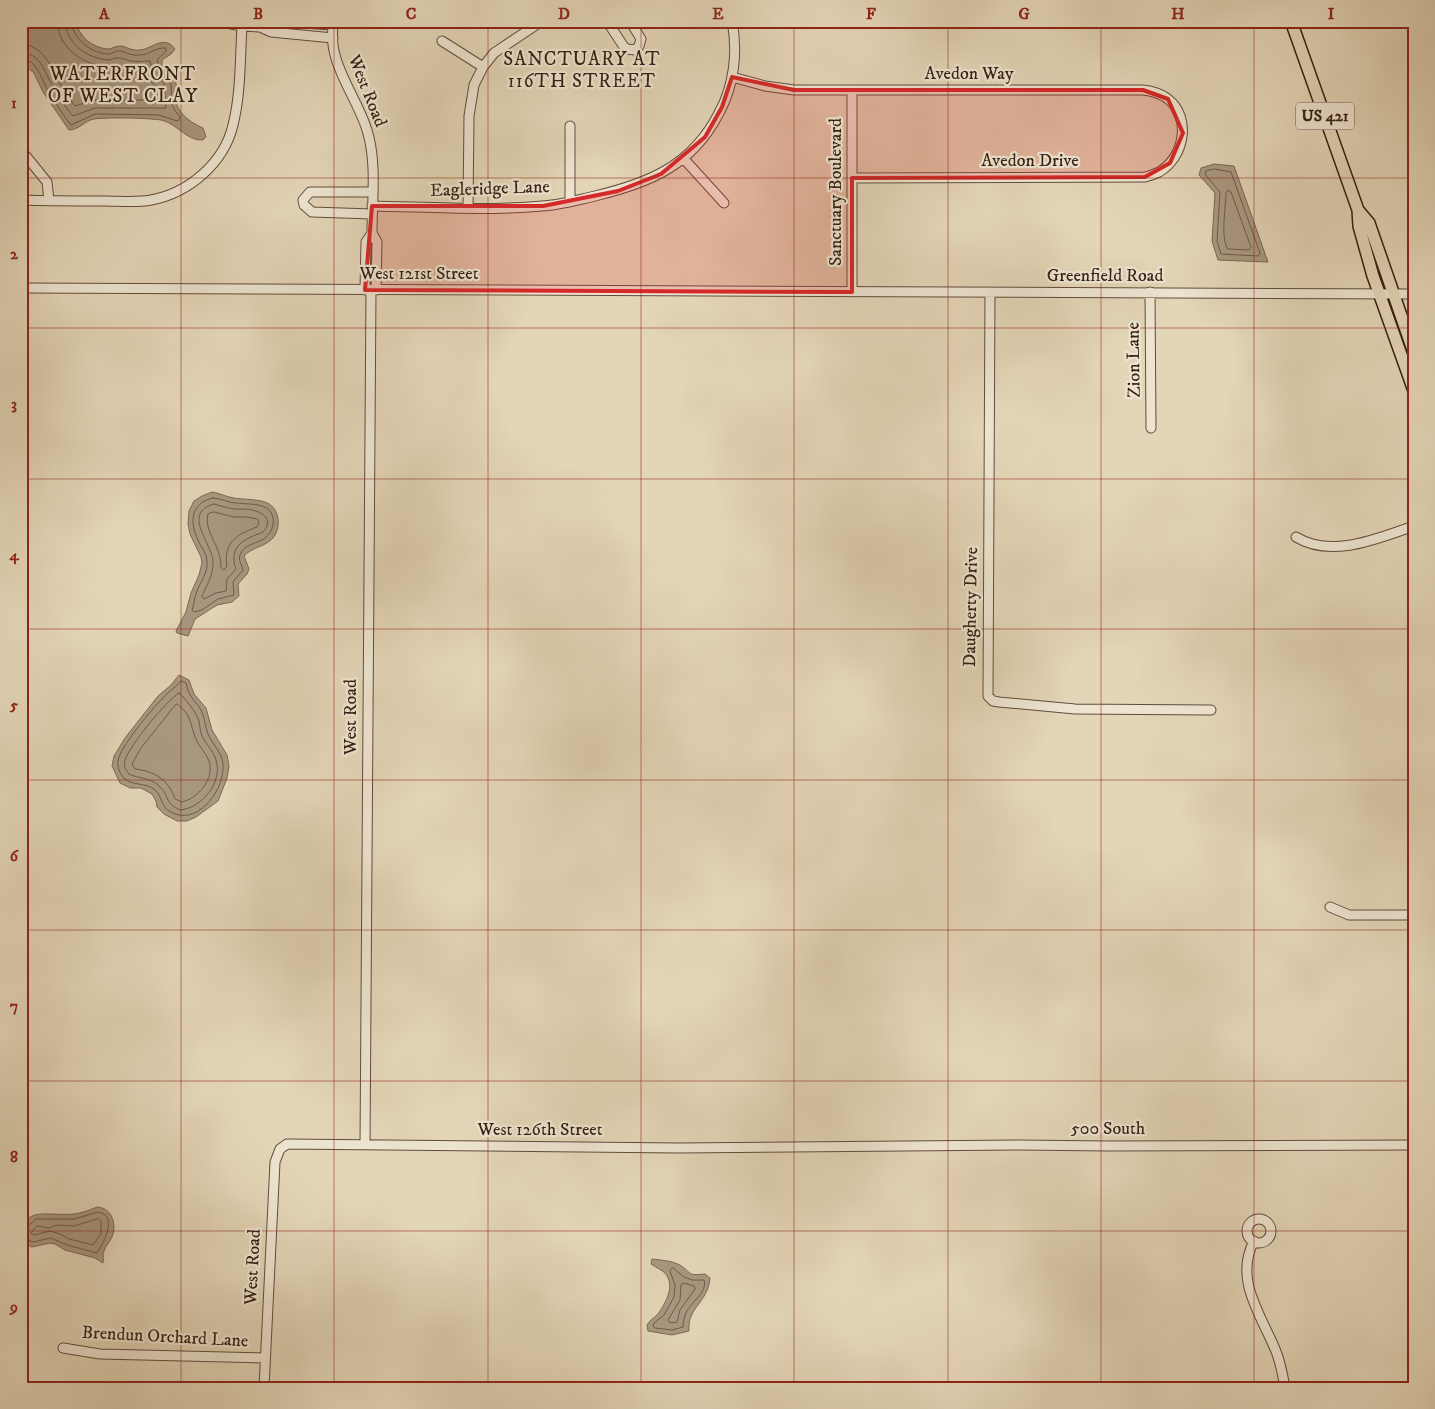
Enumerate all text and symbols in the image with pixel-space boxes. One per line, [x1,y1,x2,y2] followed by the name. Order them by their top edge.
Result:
[98,4,110,24] text: A
[253,4,263,24] text: B
[406,4,416,24] text: C
[558,4,570,24] text: D
[712,4,724,24] text: E
[866,4,876,24] text: F
[1018,4,1030,24] text: G
[1171,4,1185,24] text: H
[1328,4,1335,24] text: I
[503,48,661,93] district label: SANCTUARY AT 116TH STREET
[342,51,391,130] street label: West Road
[48,63,198,108] district label: WATERFRONT OF WEST CLAY
[925,63,1014,85] street label: Avedon Way
[11,93,17,113] text: 1
[1296,102,1354,130] road number: US 421
[825,118,847,266] street label: Sanctuary Boulevard
[981,150,1079,172] street label: Avedon Drive
[430,176,550,202] street label: Eagleridge Lane
[10,244,19,264] text: 2
[359,263,479,285] street label: West 121st Street
[1047,265,1163,287] street label: Greenfield Road
[1122,322,1146,398] street label: Zion Lane
[11,394,17,414] text: 3
[8,545,19,565] text: 4
[959,547,983,667] street label: Daugherty Drive
[340,679,362,756] street label: West Road
[9,695,18,715] text: 5
[10,846,20,866] text: 6
[10,996,18,1016] text: 7
[1071,1118,1146,1140] street label: 500 South
[476,1119,603,1141] street label: West 126th Street
[10,1147,18,1167] text: 8
[240,1228,266,1307] street label: West Road
[9,1297,18,1317] text: 9
[81,1322,249,1352] street label: Brendun Orchard Lane

